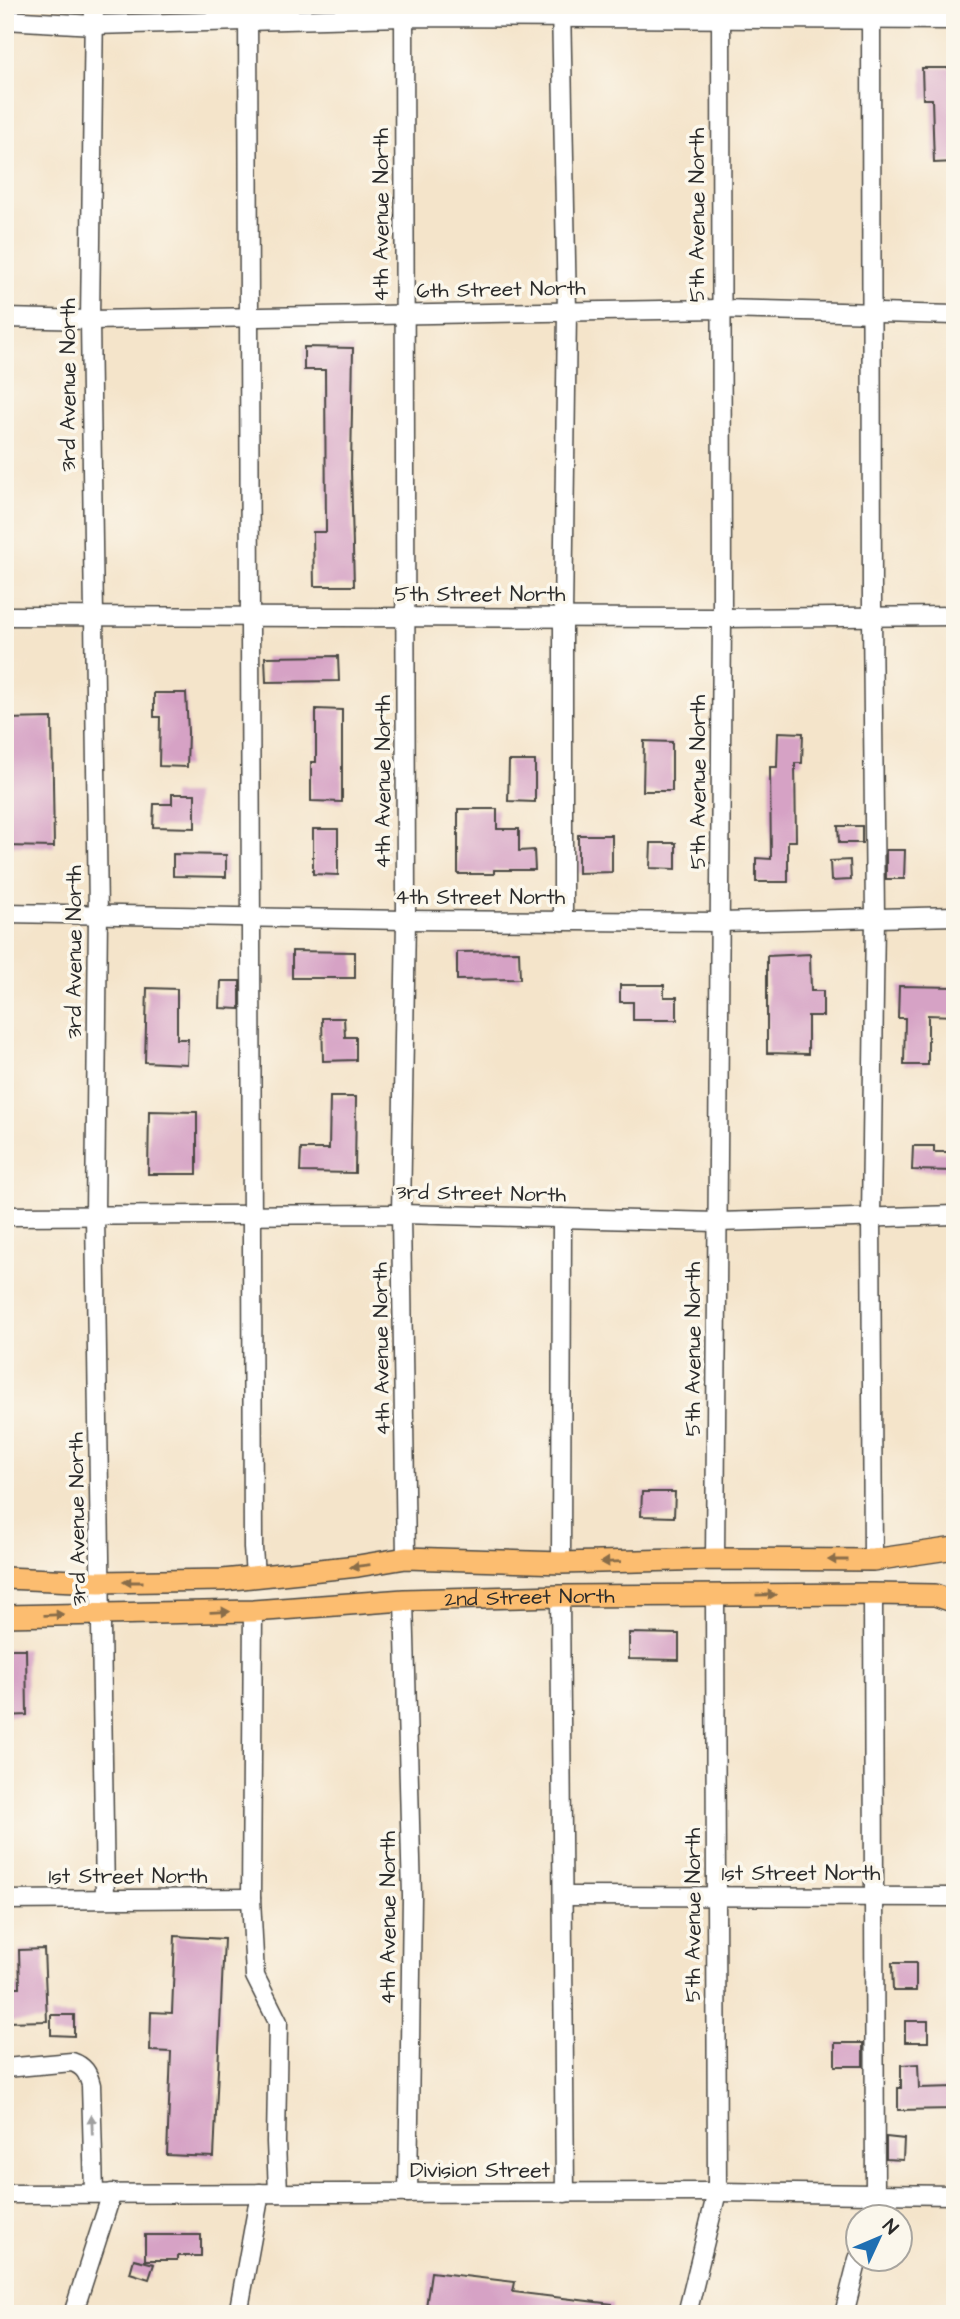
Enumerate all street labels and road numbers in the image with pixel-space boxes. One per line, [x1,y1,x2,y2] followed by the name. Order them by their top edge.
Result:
[683,127,712,302] street label: 5th Avenue North
[367,128,396,302] street label: 4th Avenue North
[416,274,586,305] street label: 6th Street North
[54,298,83,472] street label: 3rd Avenue North
[395,580,566,609] street label: 5th Street North
[684,694,713,869] street label: 5th Avenue North
[369,695,398,869] street label: 4th Avenue North
[60,865,89,1039] street label: 3rd Avenue North
[395,883,566,912] street label: 4th Street North
[396,1178,567,1209] street label: 3rd Street North
[365,1261,398,1436] street label: 4th Avenue North
[679,1261,708,1436] street label: 5th Avenue North
[61,1431,94,1606] street label: 3rd Avenue North
[444,1582,615,1614] street label: 2nd Street North
[679,1827,708,2002] street label: 5th Avenue North
[374,1831,403,2005] street label: 4th Avenue North
[722,1859,881,1888] street label: 1st Street North
[49,1862,208,1891] street label: 1st Street North
[410,2156,551,2185] street label: Division Street

